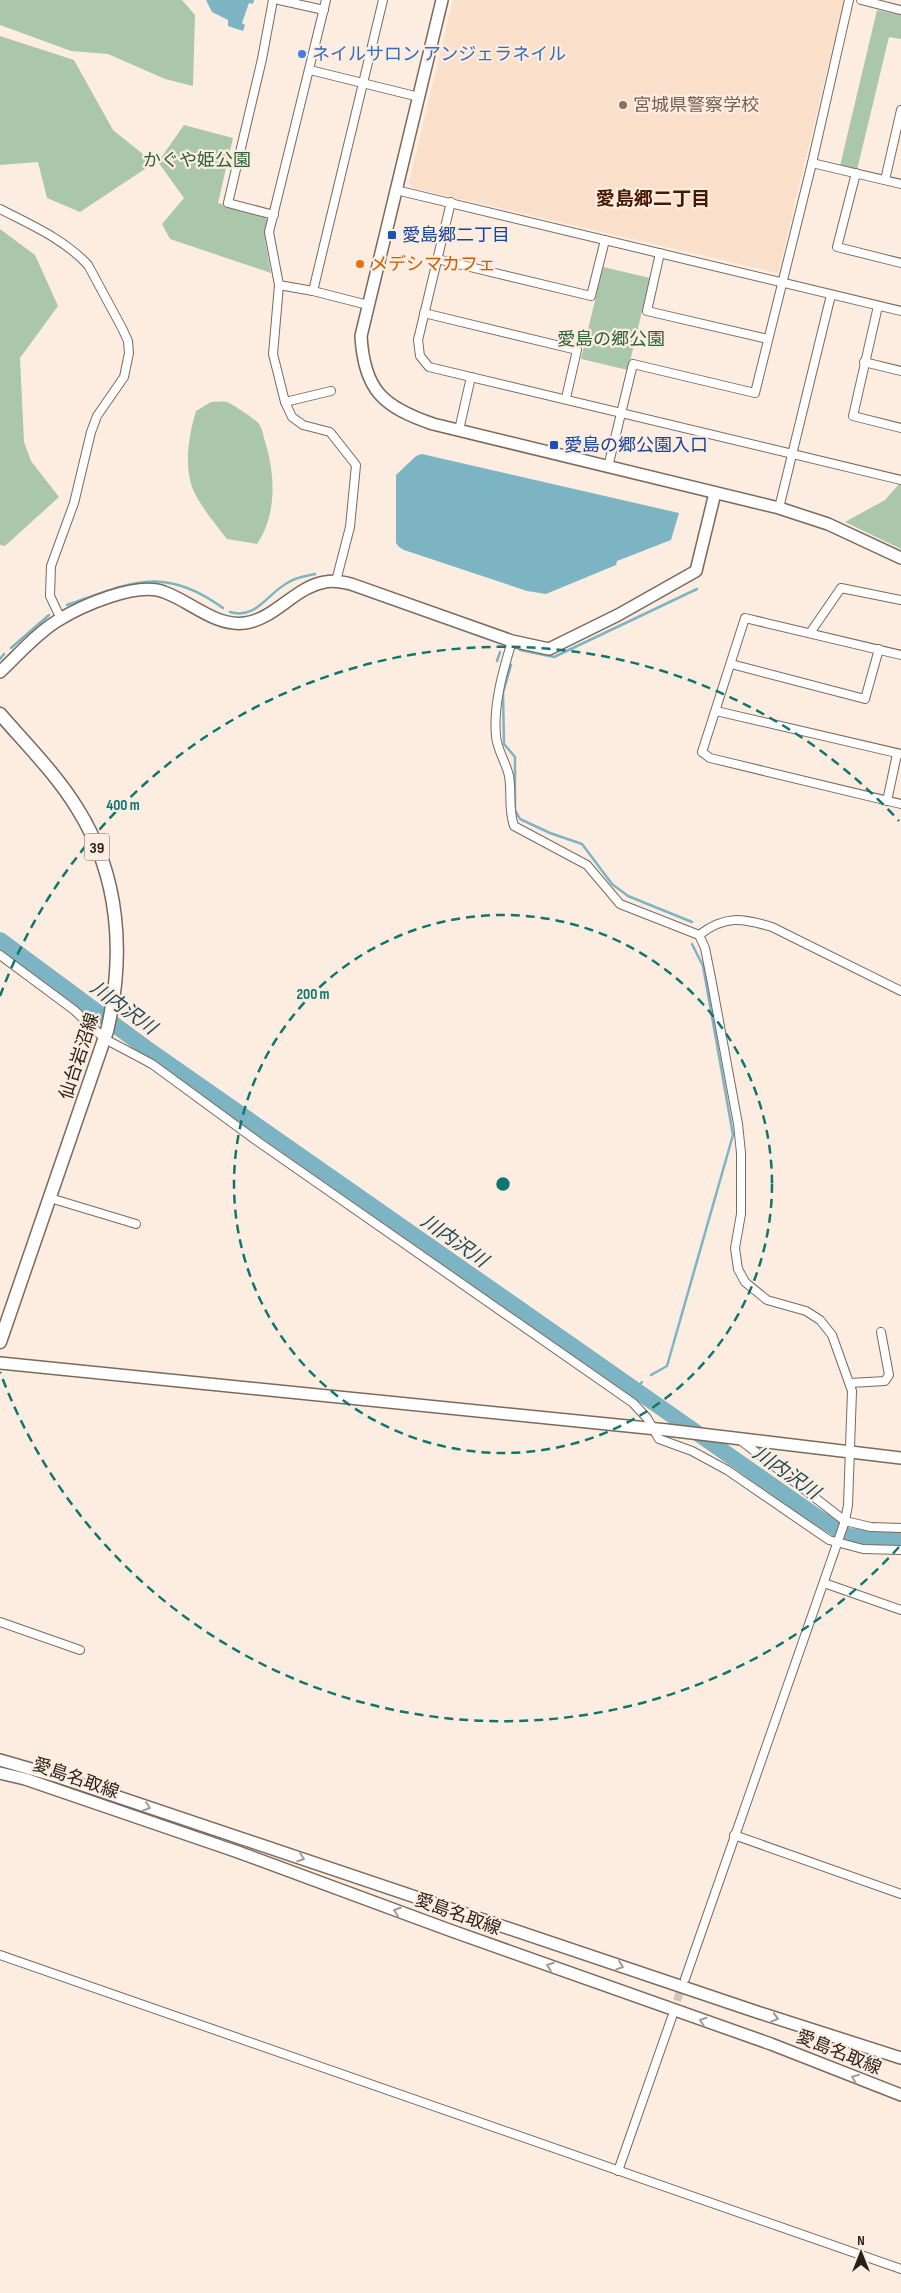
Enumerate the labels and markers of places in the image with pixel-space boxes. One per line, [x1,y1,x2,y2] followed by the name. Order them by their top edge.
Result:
[312,44,566,65] place label: ネイルサロン アンジェラネイル
[296,48,308,60] marker: ネイルサロン アンジェラネイル
[633,95,759,116] place label: 宮城県警察学校
[617,99,629,111] marker: 宮城県警察学校
[402,225,510,246] place label: 愛島郷二丁目
[386,229,398,241] marker: 愛島郷二丁目
[370,254,496,275] place label: メデシマカフェ
[354,258,366,270] marker: メデシマカフェ
[564,435,708,456] place label: 愛島の郷公園入口
[548,439,560,451] marker: 愛島の郷公園入口
[494,1175,512,1193] centre of rings

